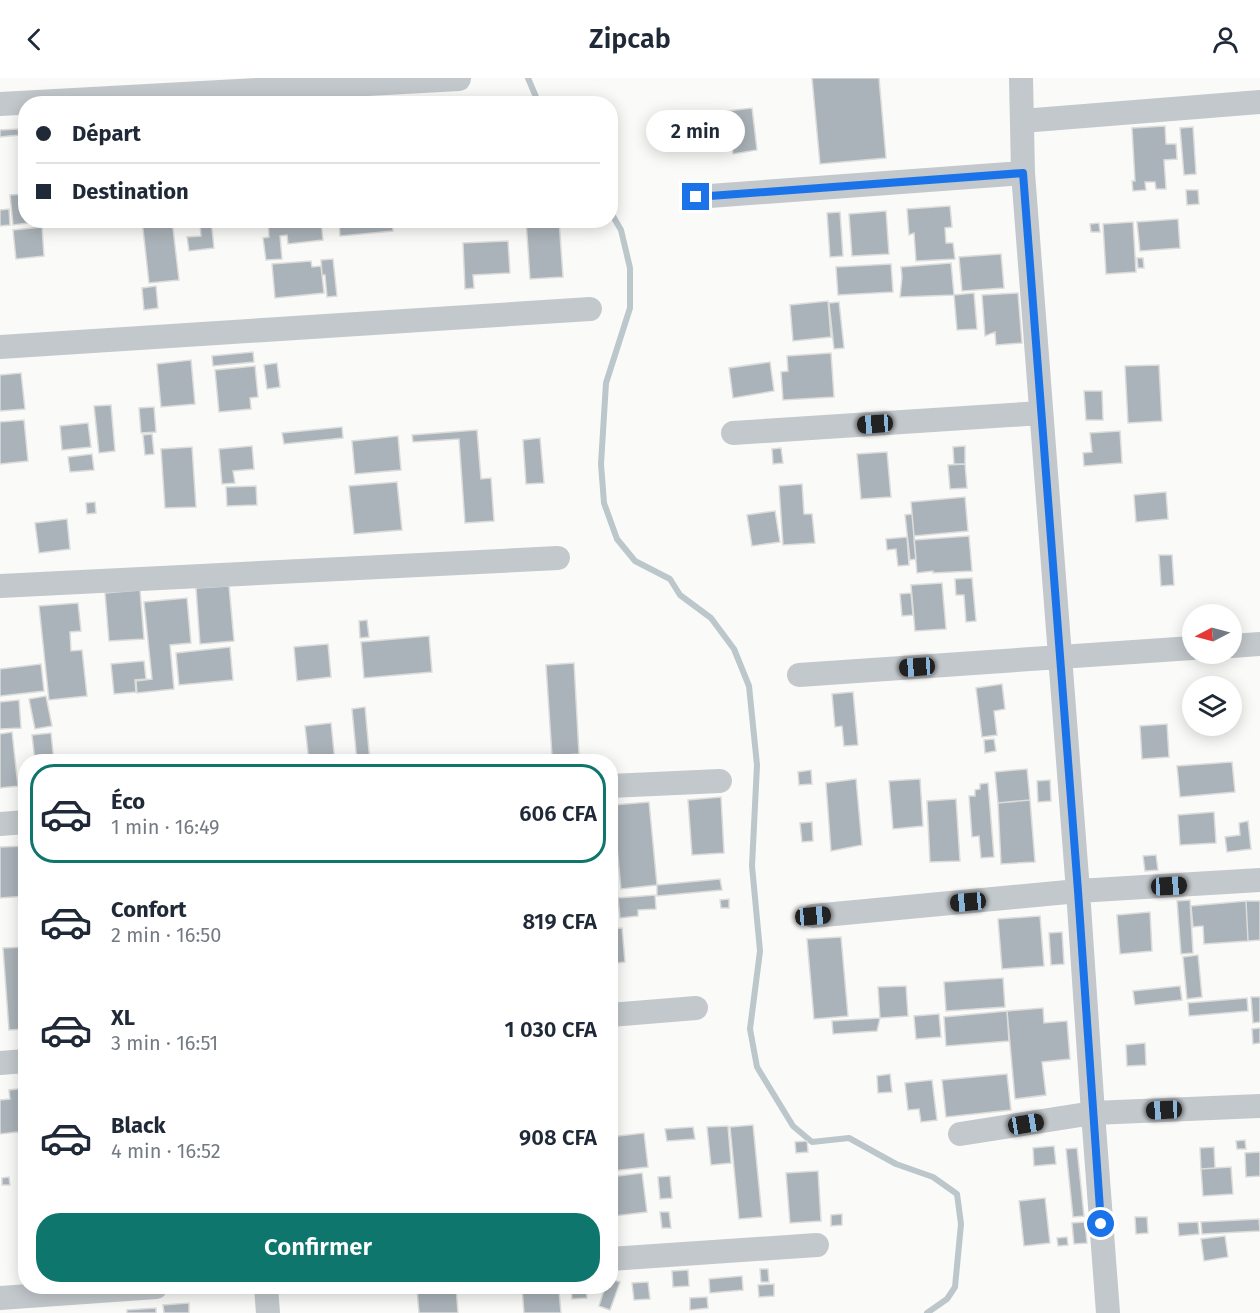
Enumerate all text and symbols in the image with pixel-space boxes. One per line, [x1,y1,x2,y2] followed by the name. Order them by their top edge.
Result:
[18,23,51,56] icon: back
[589,23,671,55] text: Zipcab
[1209,23,1242,56] icon: person
[646,110,746,152] callout: 2 min
[671,119,720,143] text: 2 min
[72,120,141,147] text: Départ
[72,178,189,205] text: Destination
[682,183,709,210] route end
[856,414,894,434] car
[1182,604,1242,664] north arrow
[1182,604,1242,736] map controls
[898,657,936,677] car
[1182,676,1242,736] button: layers
[39,787,93,841] icon: car
[111,788,145,815] text: Éco
[519,800,597,827] text: 606 CFA
[111,815,220,839] text: 1 min · 16:49
[1151,876,1187,896] car
[949,891,987,913] car
[39,895,93,949] icon: car
[111,896,187,923] text: Confort
[794,905,832,927] car
[522,908,597,935] text: 819 CFA
[111,923,221,947] text: 2 min · 16:50
[39,1003,93,1057] icon: car
[111,1004,135,1031] text: XL
[505,1016,597,1043] text: 1 030 CFA
[111,1031,218,1055] text: 3 min · 16:51
[1146,1100,1182,1120] car
[39,1111,93,1165] icon: car
[111,1112,166,1139] text: Black
[1007,1112,1045,1136] car
[519,1124,597,1151] text: 908 CFA
[111,1139,221,1163] text: 4 min · 16:52
[1087,1210,1114,1237] route start
[36,1213,600,1282] button: Confirmer

